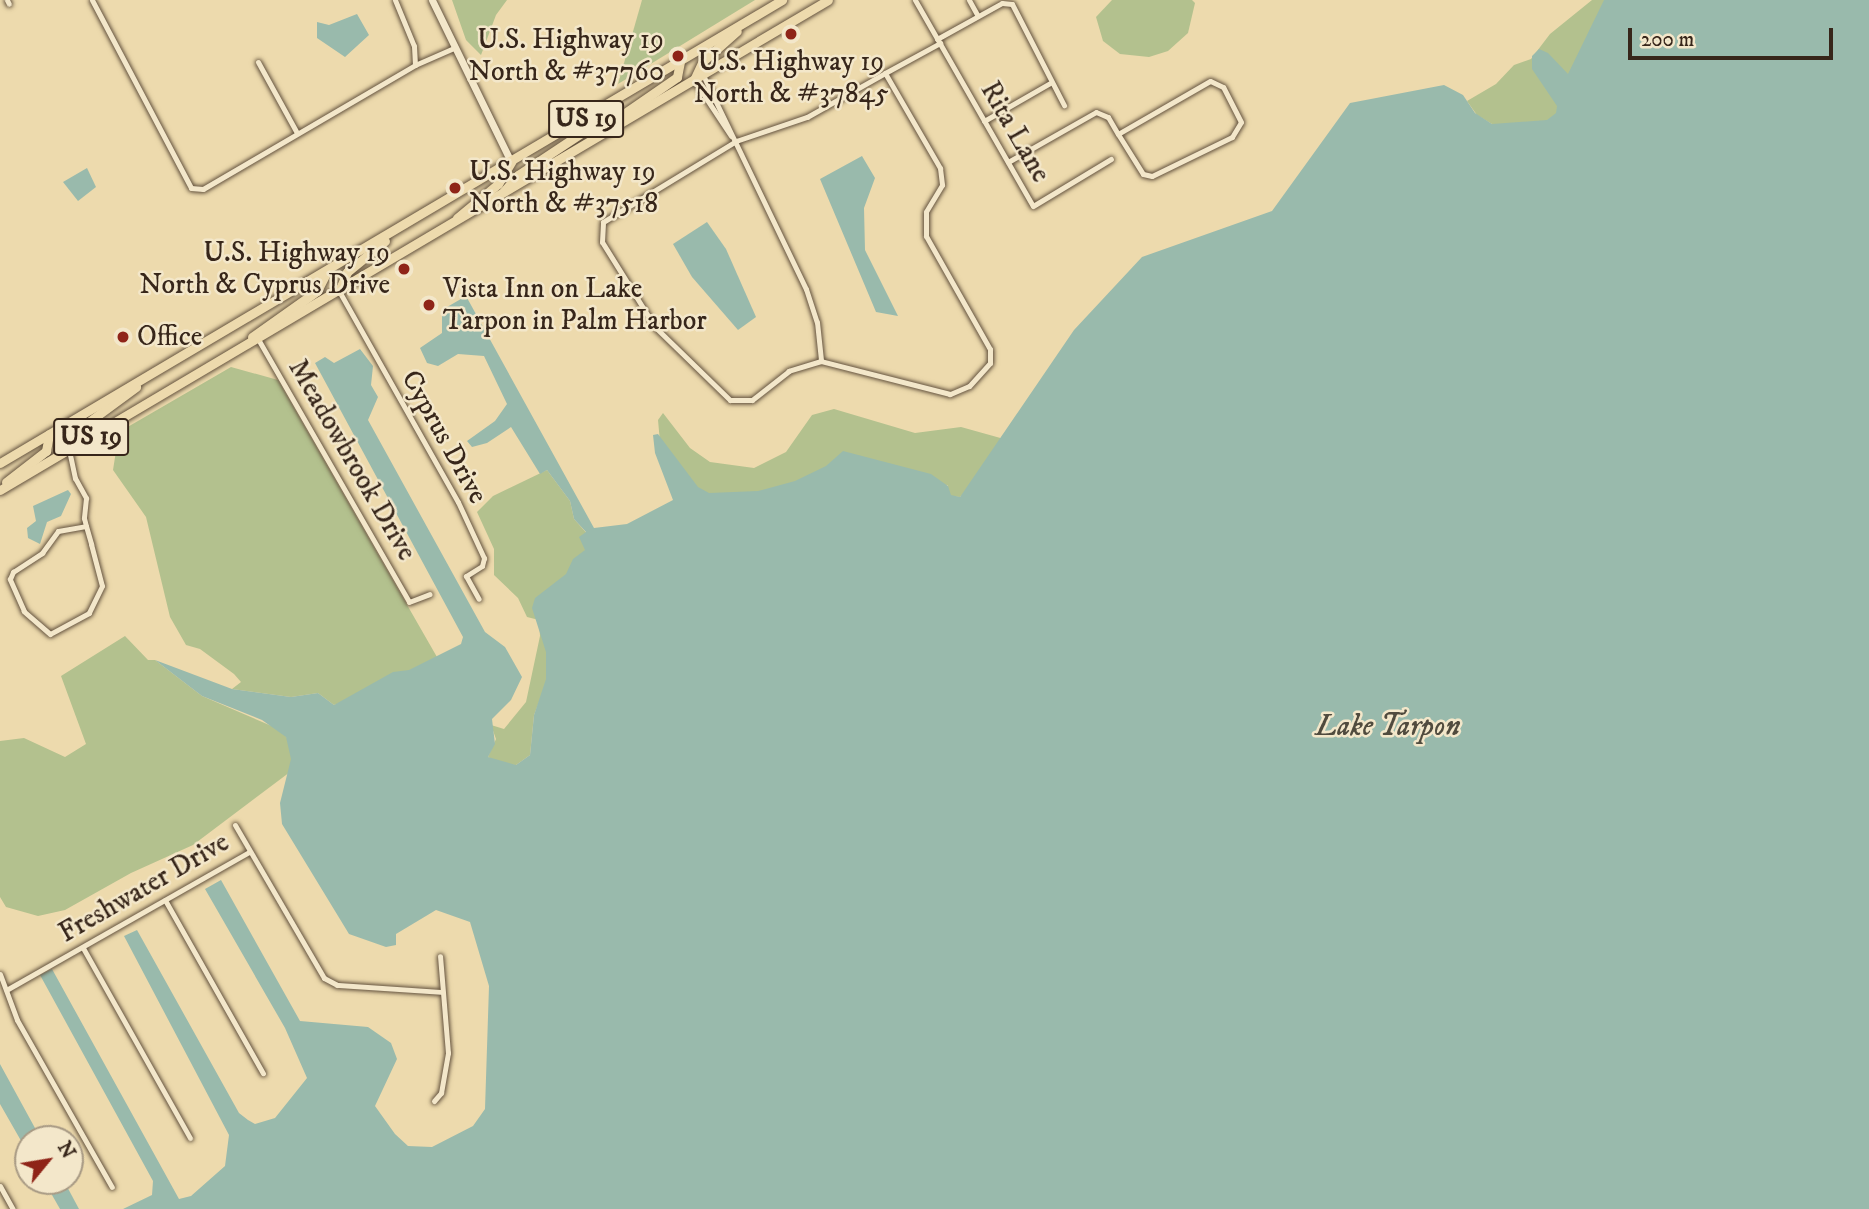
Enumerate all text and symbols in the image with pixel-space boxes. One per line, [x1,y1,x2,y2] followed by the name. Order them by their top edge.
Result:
[1631,14,1836,58] scale bar
[468,23,664,89] place label: U.S. Highway 19 North & #37760
[783,26,799,42] marker: U.S. Highway 19 North & #37845
[1641,27,1694,53] text: 200 m
[693,45,889,111] place label: U.S. Highway 19 North & #37845
[670,48,686,64] marker: U.S. Highway 19 North & #37760
[973,76,1057,188] street label: Rita Lane
[548,96,624,142] road number: US 19
[469,155,658,221] place label: U.S. Highway 19 North & #37518
[447,180,463,196] marker: U.S. Highway 19 North & #37518
[139,236,390,302] place label: U.S. Highway 19 North & Cyprus Drive
[396,261,412,277] marker: U.S. Highway 19 North & Cyprus Drive
[443,272,707,338] place label: Vista Inn on Lake Tarpon in Palm Harbor
[421,297,437,313] marker: Vista Inn on Lake Tarpon in Palm Harbor
[137,320,202,354] place label: Office
[115,329,131,345] marker: Office
[281,353,423,567] street label: Meadowbrook Drive
[394,364,494,510] street label: Cyprus Drive
[52,414,130,460] road number: US 19
[1316,709,1460,745] water label: Lake Tarpon
[53,826,235,950] street label: Freshwater Drive
[14,1125,84,1195] north arrow
[52,1138,80,1163] text: N

